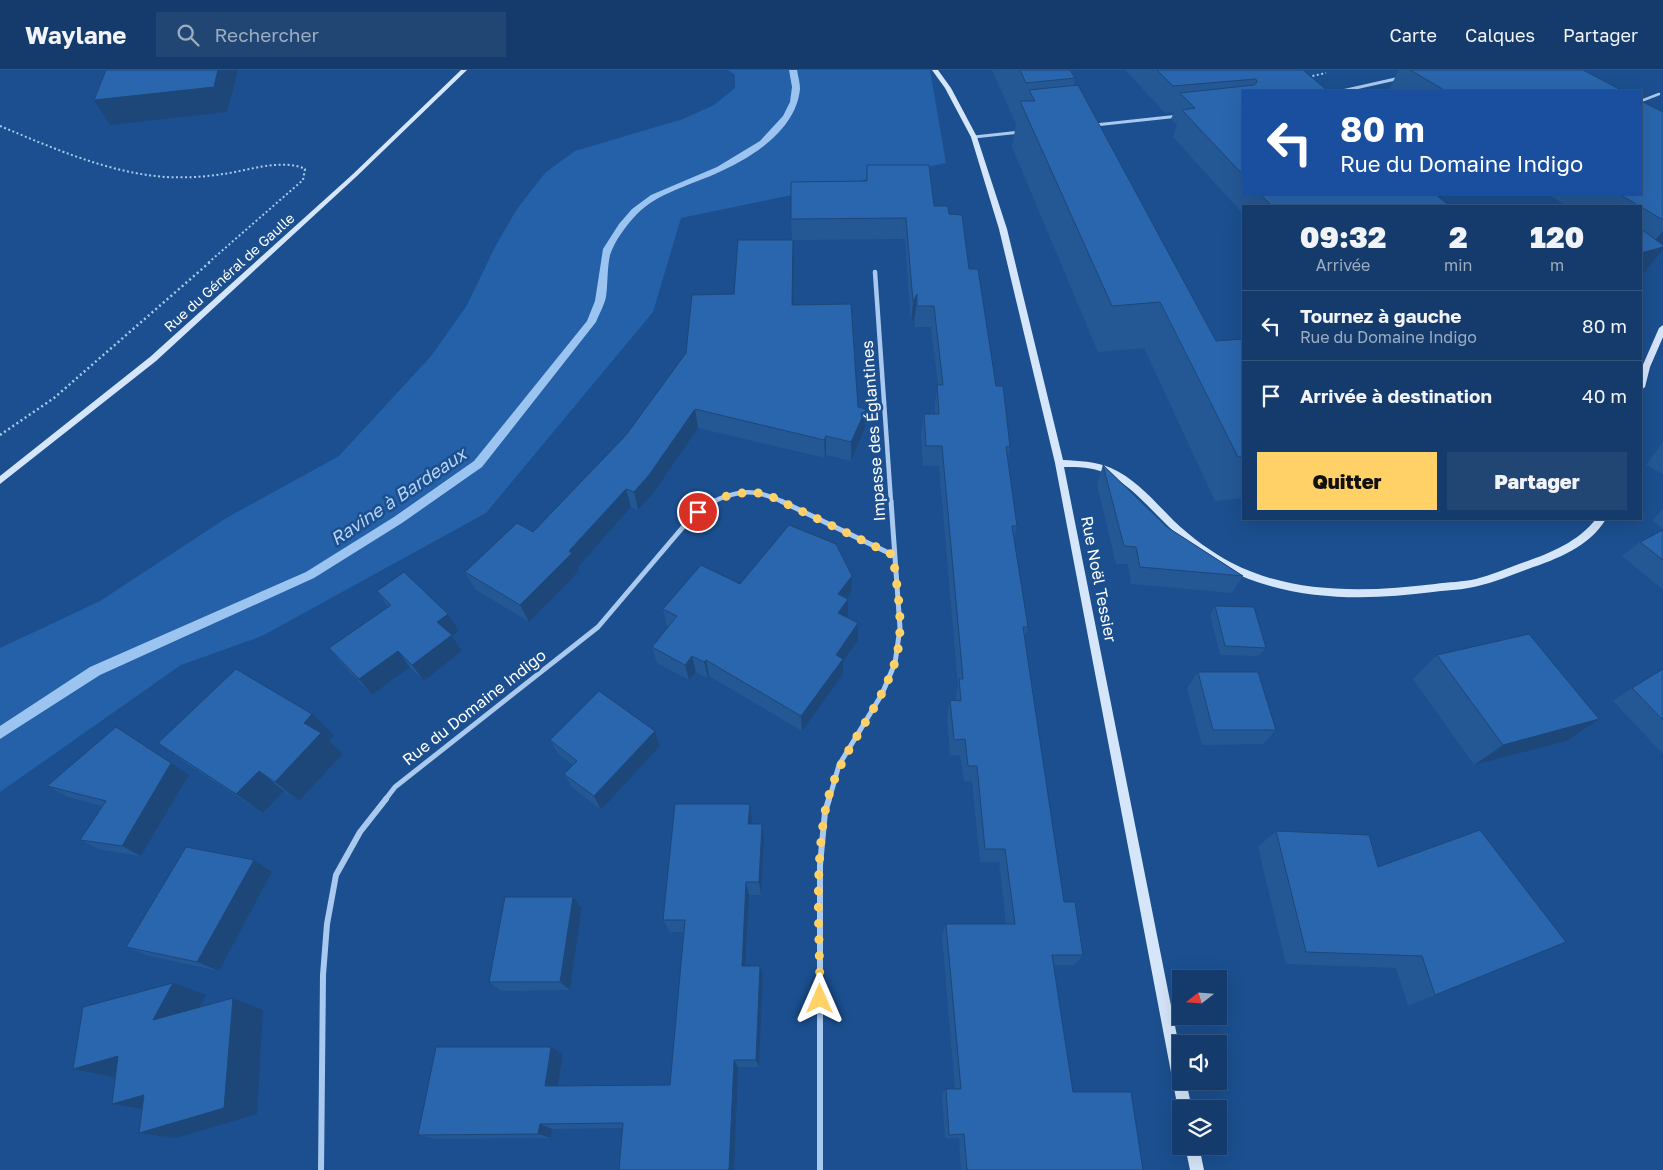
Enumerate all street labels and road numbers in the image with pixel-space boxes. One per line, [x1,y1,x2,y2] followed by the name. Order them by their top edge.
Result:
[160,209,298,335] street label: Rue du Général de Gaulle
[857,340,889,522] street label: Impasse des Églantines
[1077,514,1121,644] street label: Rue Noël Tessier
[398,645,550,769] street label: Rue du Domaine Indigo

